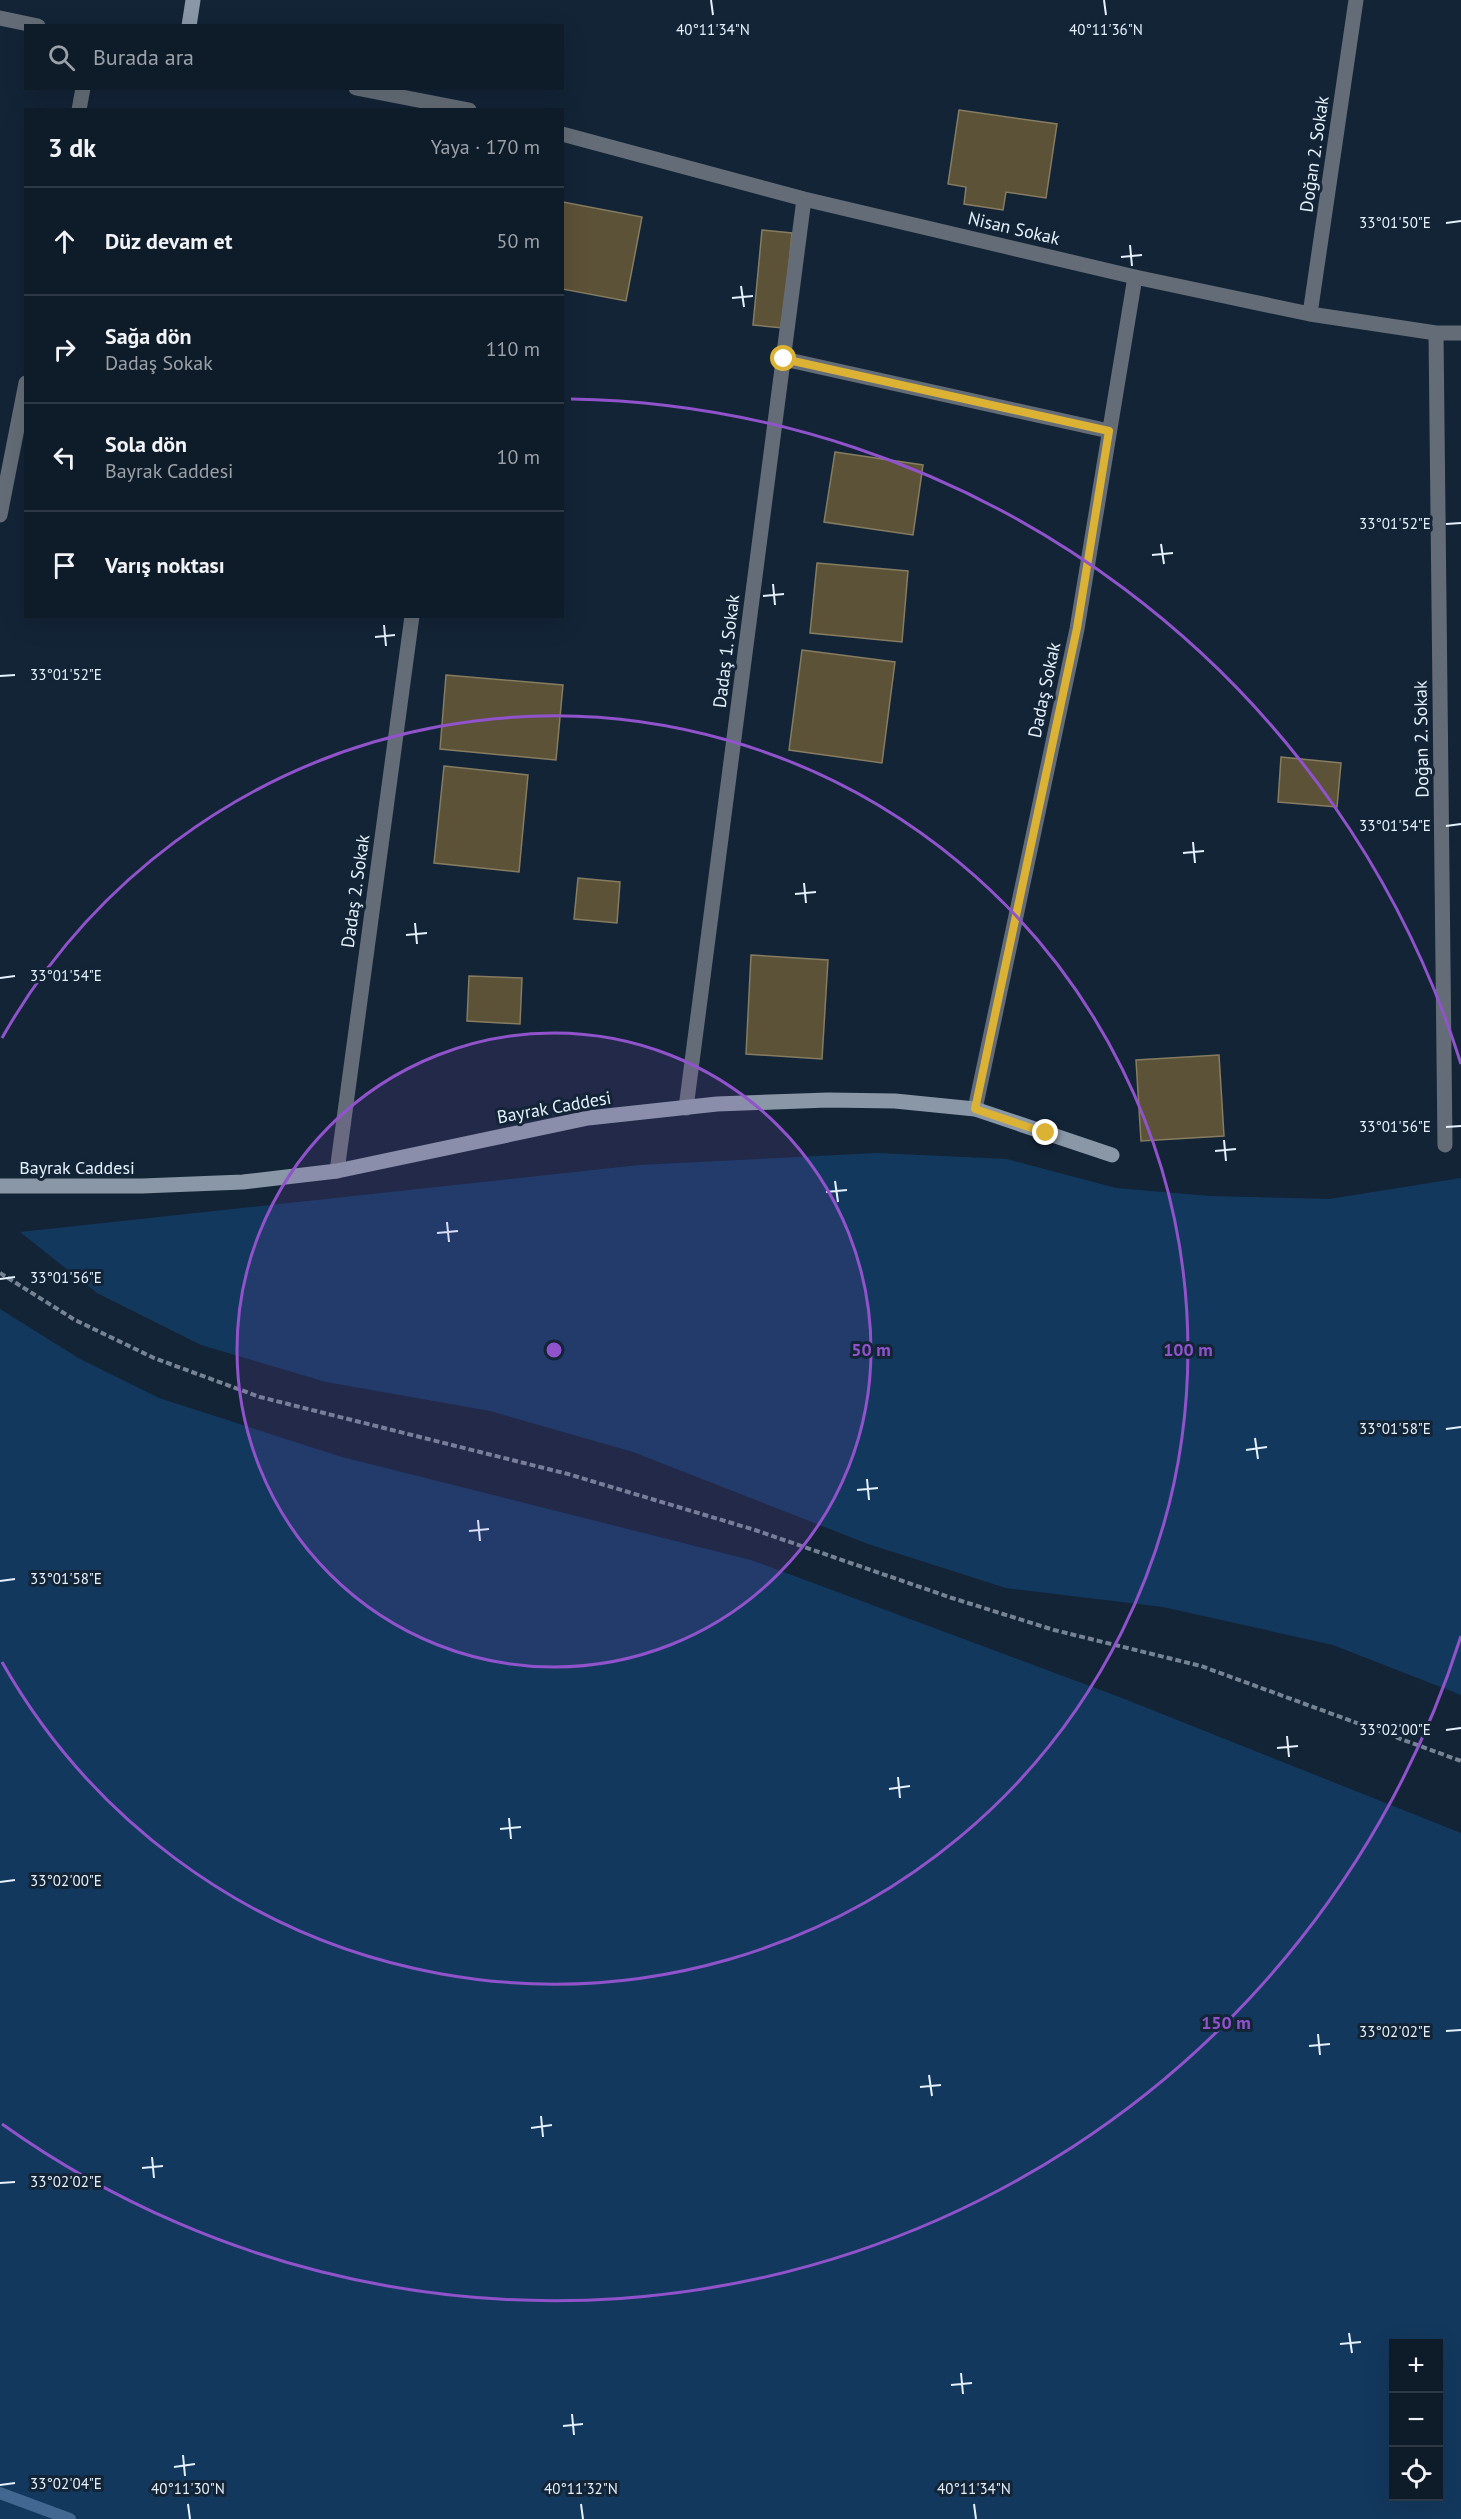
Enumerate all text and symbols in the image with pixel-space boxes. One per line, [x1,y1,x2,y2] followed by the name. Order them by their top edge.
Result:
[676,20,750,39] text: 40°11'34"N
[1069,20,1143,39] text: 40°11'36"N
[24,24,564,90] search box
[45,41,78,74] icon: search
[93,43,194,71] text: Burada ara
[1294,94,1334,214] street label: Doğan 2. Sokak
[48,131,96,164] text: 3 dk
[431,134,540,160] text: Yaya · 170 m
[966,206,1062,250] street label: Nisan Sokak
[1359,213,1431,232] text: 33°01'50"E
[48,225,81,258] icon: ahead
[105,227,232,255] text: Düz devam et
[497,228,540,254] text: 50 m
[105,322,192,350] text: Sağa dön
[48,333,81,366] icon: right
[486,336,540,362] text: 110 m
[770,345,796,371] route start
[105,350,213,376] text: Dadaş Sokak
[105,430,187,458] text: Sola dön
[48,441,81,474] icon: left
[497,444,540,470] text: 10 m
[105,458,233,484] text: Bayrak Caddesi
[1359,514,1431,533] text: 33°01'52"E
[48,549,81,582] icon: arrive
[105,551,225,579] text: Varış noktası
[708,593,744,709] street label: Dadaş 1. Sokak
[1023,640,1065,740] street label: Dadaş Sokak
[30,665,102,684] text: 33°01'52"E
[1408,680,1434,798] street label: Doğan 2. Sokak
[1359,816,1431,835] text: 33°01'54"E
[336,833,374,949] street label: Dadaş 2. Sokak
[30,966,102,985] text: 33°01'54"E
[495,1086,613,1128] street label: Bayrak Caddesi
[1359,1117,1431,1136] text: 33°01'56"E
[1032,1119,1058,1145] route end
[19,1156,135,1179] street label: Bayrak Caddesi
[30,1268,102,1287] text: 33°01'56"E
[851,1338,891,1361] text: 50 m
[1163,1338,1213,1361] text: 100 m
[544,1340,564,1360] centre of rings
[1359,1419,1431,1438] text: 33°01'58"E
[30,1569,102,1588] text: 33°01'58"E
[1359,1720,1431,1739] text: 33°02'00"E
[30,1871,102,1890] text: 33°02'00"E
[1201,2011,1251,2034] text: 150 m
[1359,2022,1431,2041] text: 33°02'02"E
[30,2172,102,2191] text: 33°02'02"E
[1389,2339,1443,2501] map controls
[1389,2339,1443,2393] button: +
[1389,2393,1443,2447] button: −
[1389,2447,1443,2501] button: locate
[30,2474,102,2493] text: 33°02'04"E
[151,2479,225,2498] text: 40°11'30"N
[544,2479,618,2498] text: 40°11'32"N
[937,2479,1011,2498] text: 40°11'34"N

